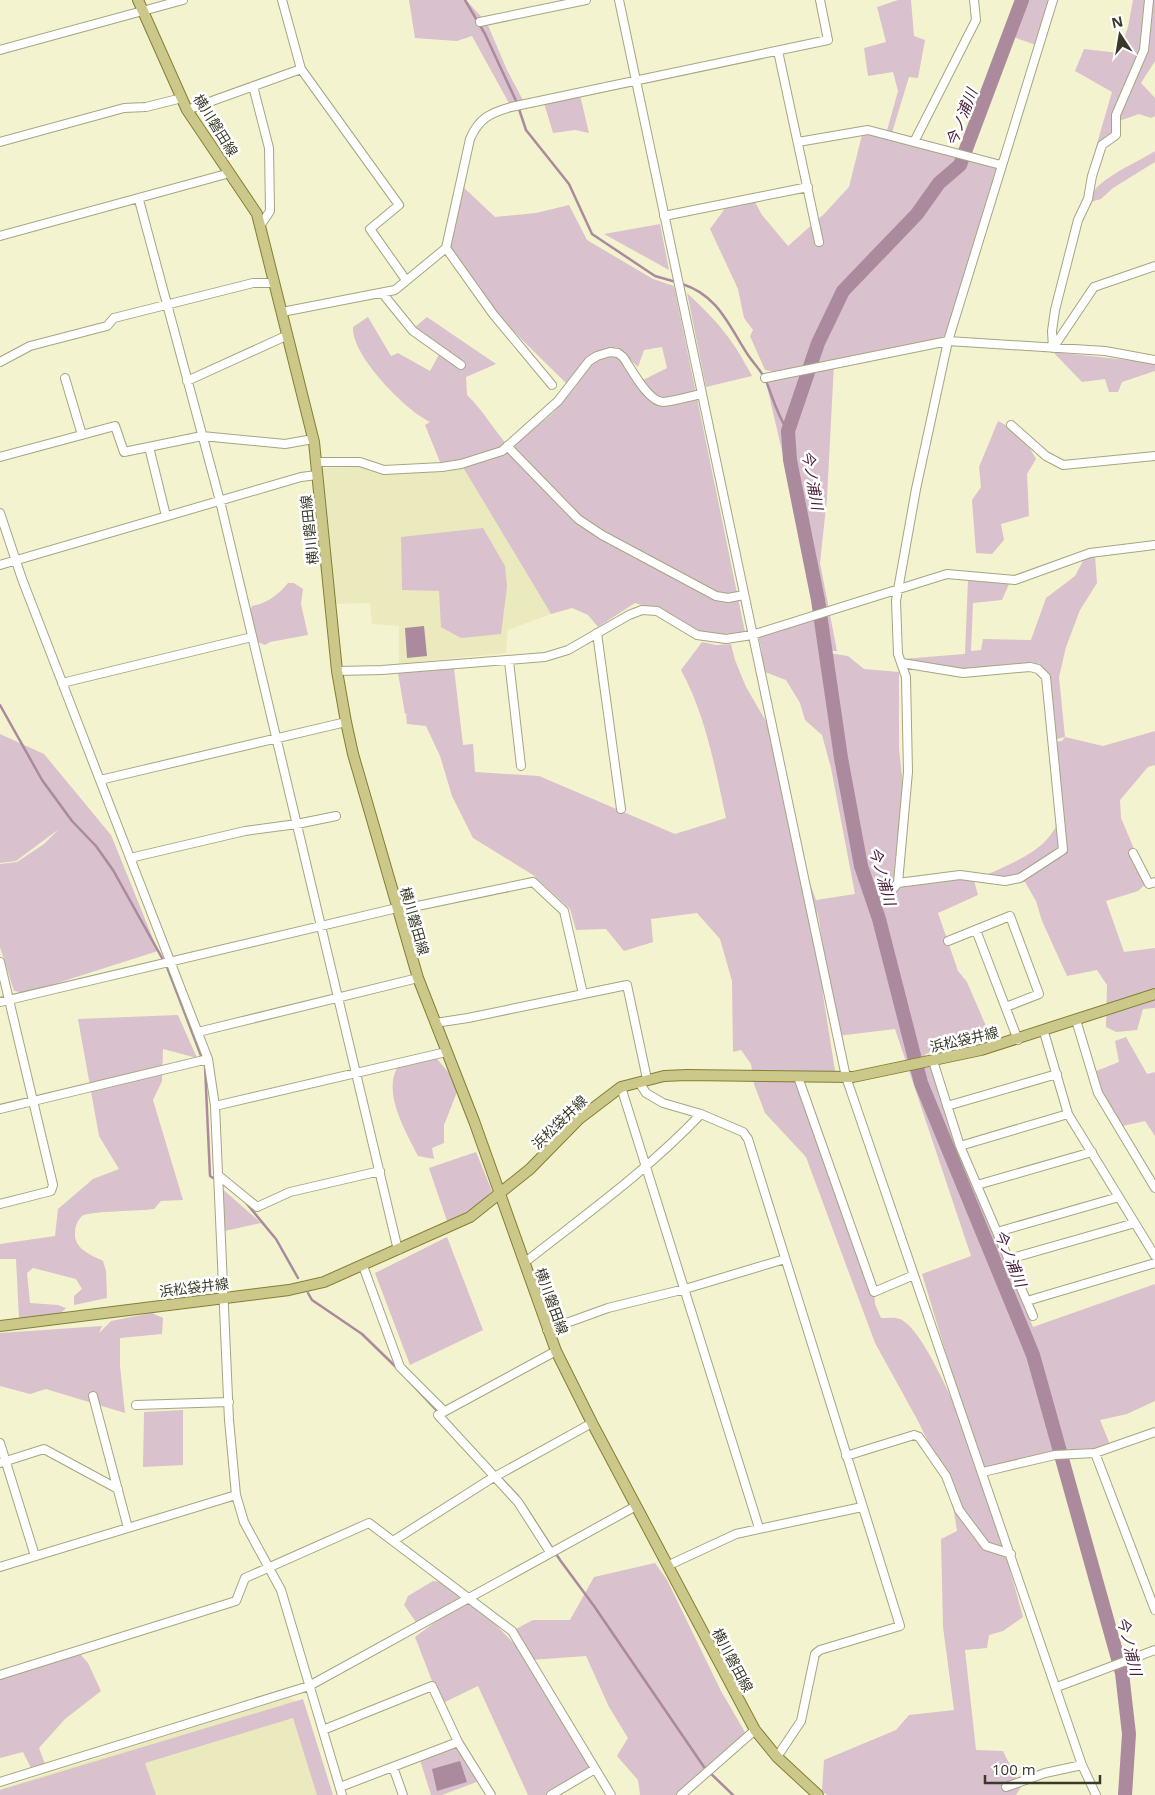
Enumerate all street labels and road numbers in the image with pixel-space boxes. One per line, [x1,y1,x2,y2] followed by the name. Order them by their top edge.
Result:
[189,90,243,160] street label: 横川磐田線
[296,494,322,566] street label: 横川磐田線
[396,885,434,957] street label: 横川磐田線
[928,1022,1000,1056] street label: 浜松袋井線
[527,1091,591,1153] street label: 浜松袋井線
[531,1265,573,1337] street label: 横川磐田線
[158,1273,230,1301] street label: 浜松袋井線
[708,1625,758,1695] street label: 横川磐田線

